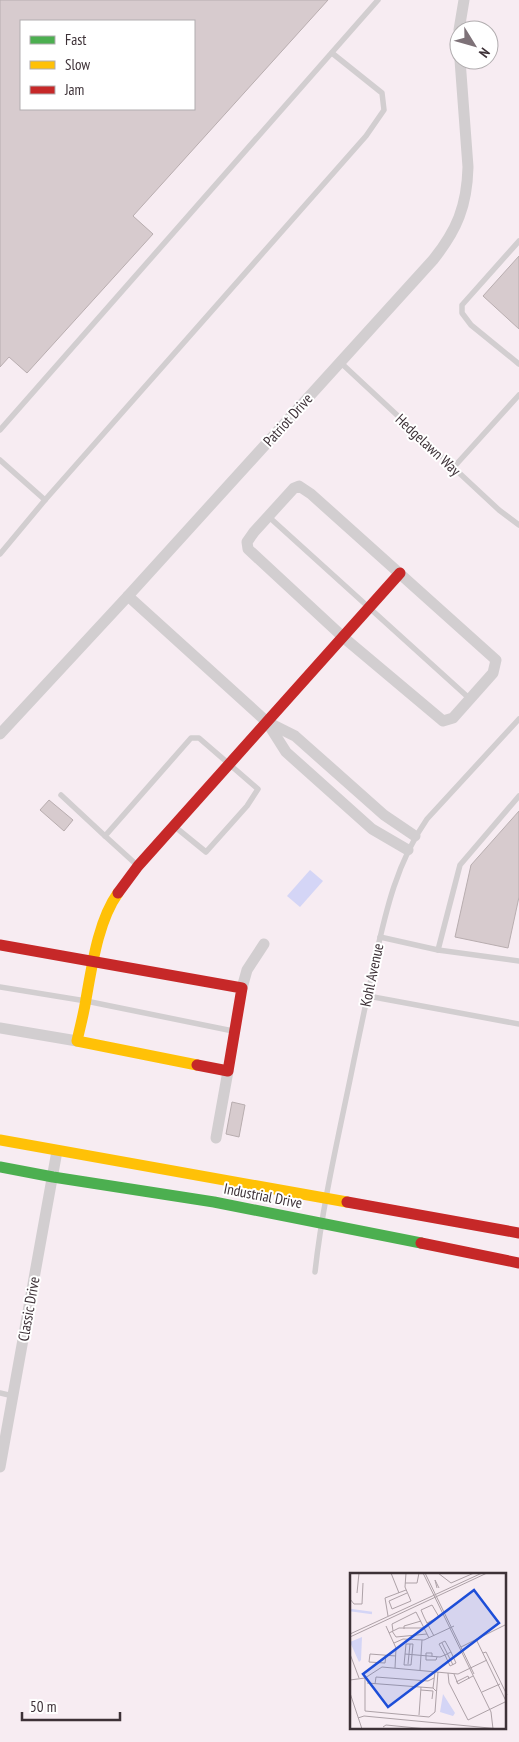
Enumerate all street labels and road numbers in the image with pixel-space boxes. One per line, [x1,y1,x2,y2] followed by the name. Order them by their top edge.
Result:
[259,389,316,450] street label: Patriot Drive
[392,410,465,480] street label: Hedgelawn Way
[356,942,387,1008] street label: Kohl Avenue
[222,1179,304,1212] street label: Industrial Drive
[13,1275,44,1343] street label: Classic Drive

